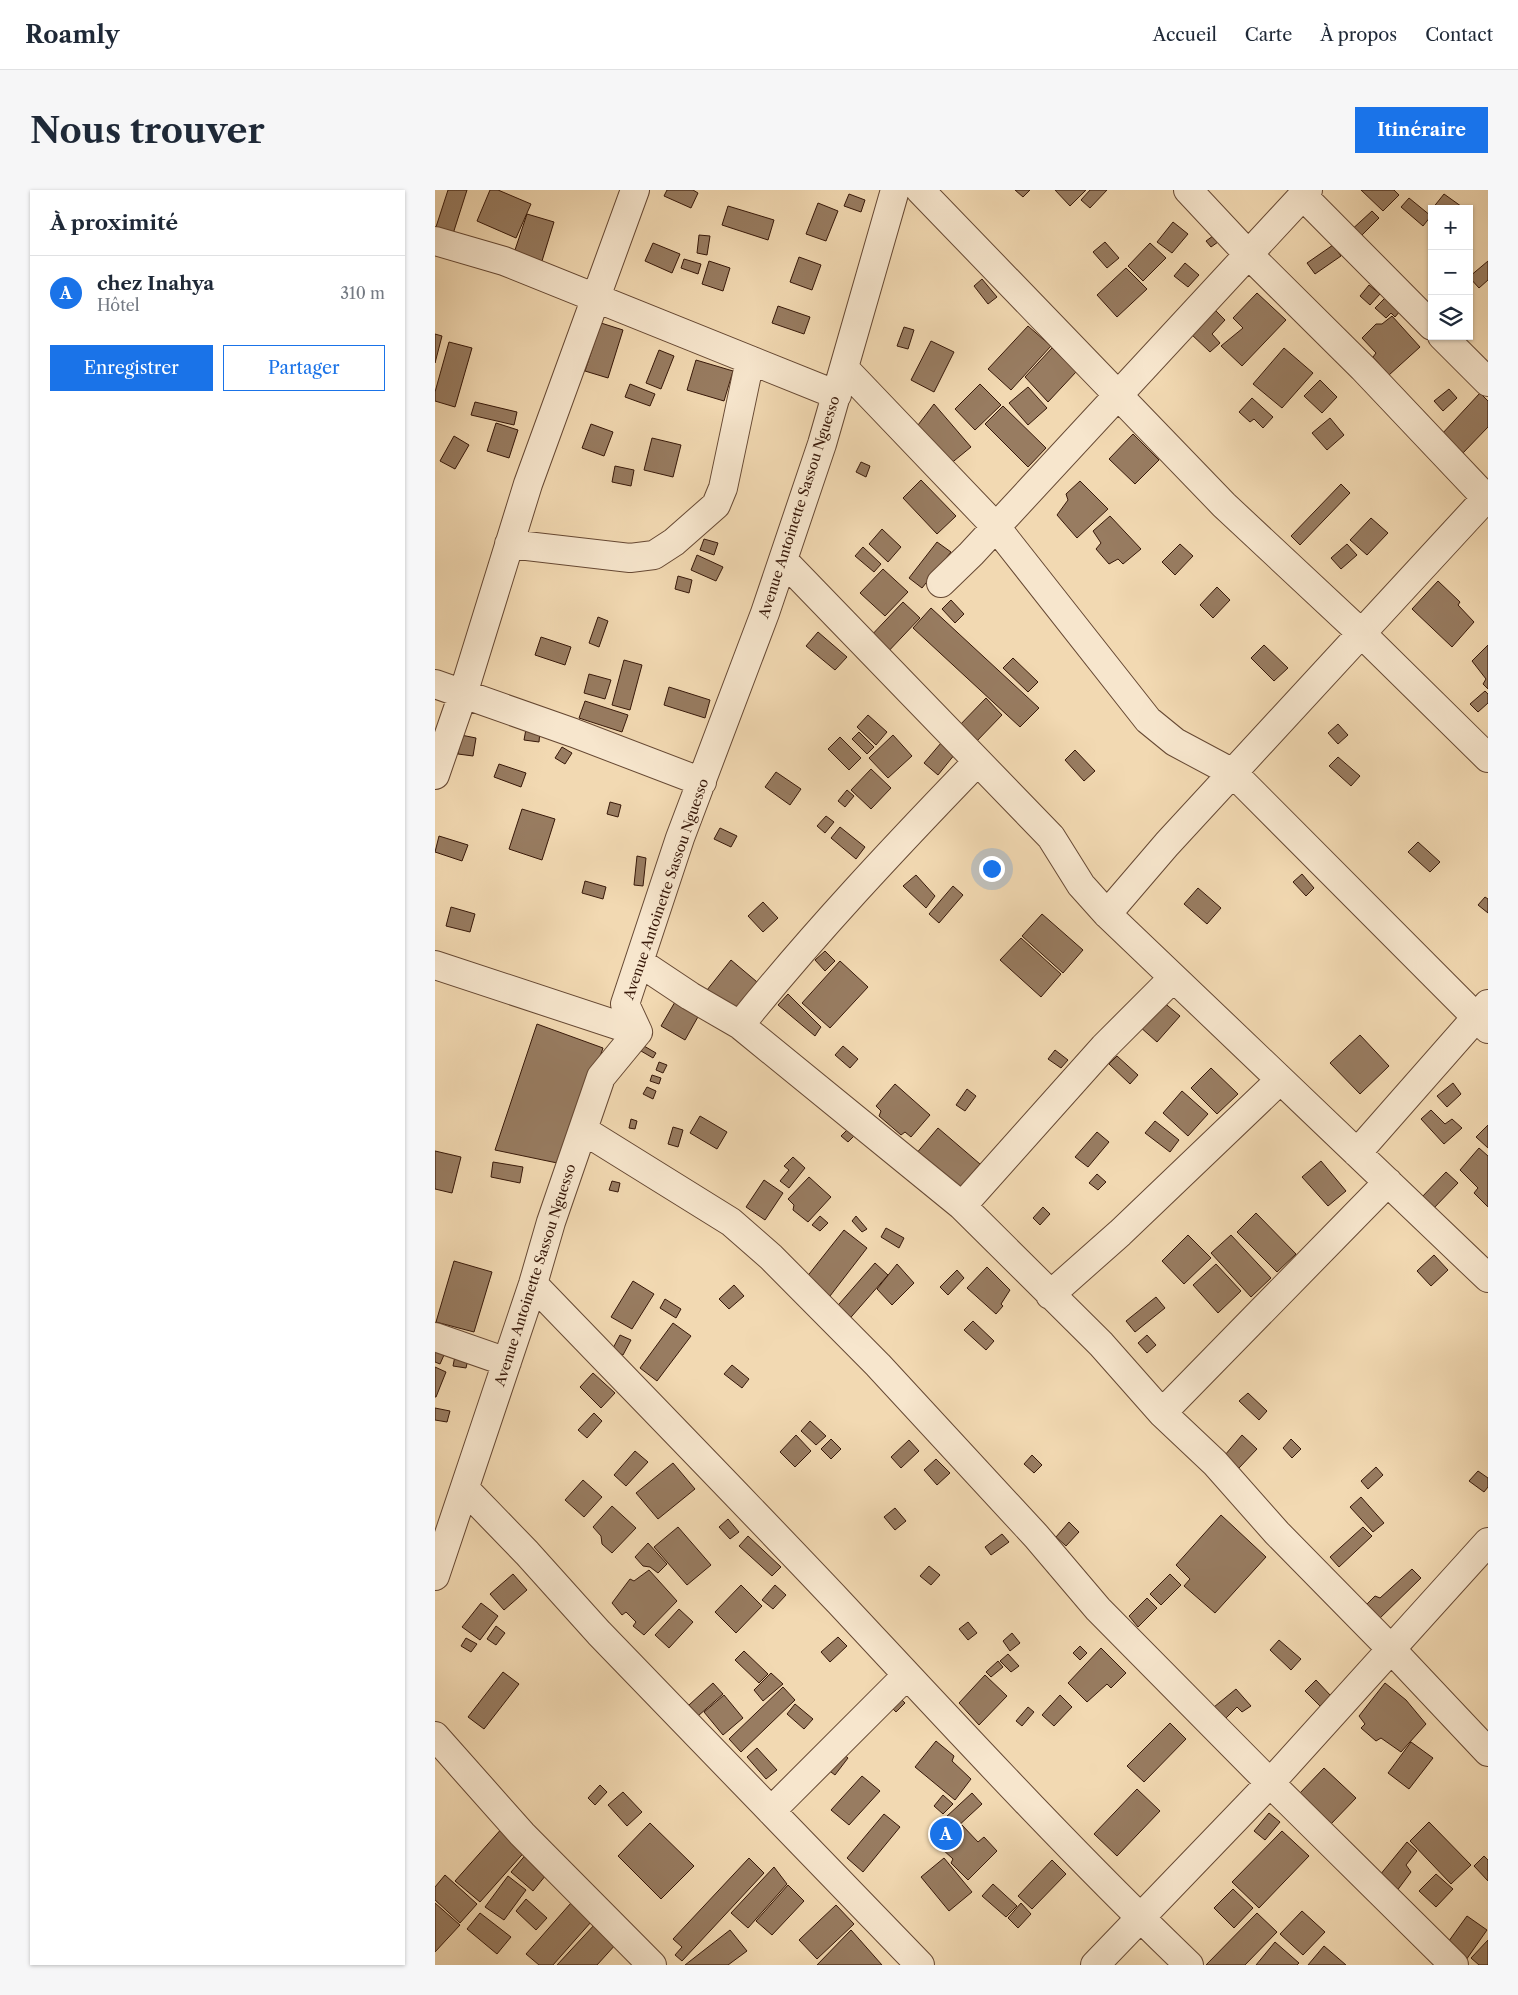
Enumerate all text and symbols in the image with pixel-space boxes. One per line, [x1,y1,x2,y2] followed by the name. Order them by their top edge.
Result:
[25,20,119,49] text: Roamly
[1153,24,1217,46] text: Accueil
[1245,24,1292,46] text: Carte
[1320,24,1397,46] text: À propos
[1425,24,1493,46] text: Contact
[1355,107,1488,153] button: Itinéraire
[30,109,265,152] text: Nous trouver
[1428,205,1473,340] map controls
[1428,205,1473,250] button: +
[50,210,178,235] text: À proximité
[1428,250,1473,295] button: −
[97,272,214,295] text: chez Inahya
[60,283,72,303] text: A
[340,283,385,303] text: 310 m
[97,295,140,315] text: Hôtel
[1428,295,1473,340] button: layers
[50,345,213,391] button: Enregistrer
[223,345,385,391] button: Partager
[754,394,843,621] street label: Avenue Antoinette Sassou Nguesso
[619,776,712,1003] street label: Avenue Antoinette Sassou Nguesso
[979,856,1005,882] your location
[490,1162,579,1389] street label: Avenue Antoinette Sassou Nguesso
[930,1815,962,1853] pin: A

